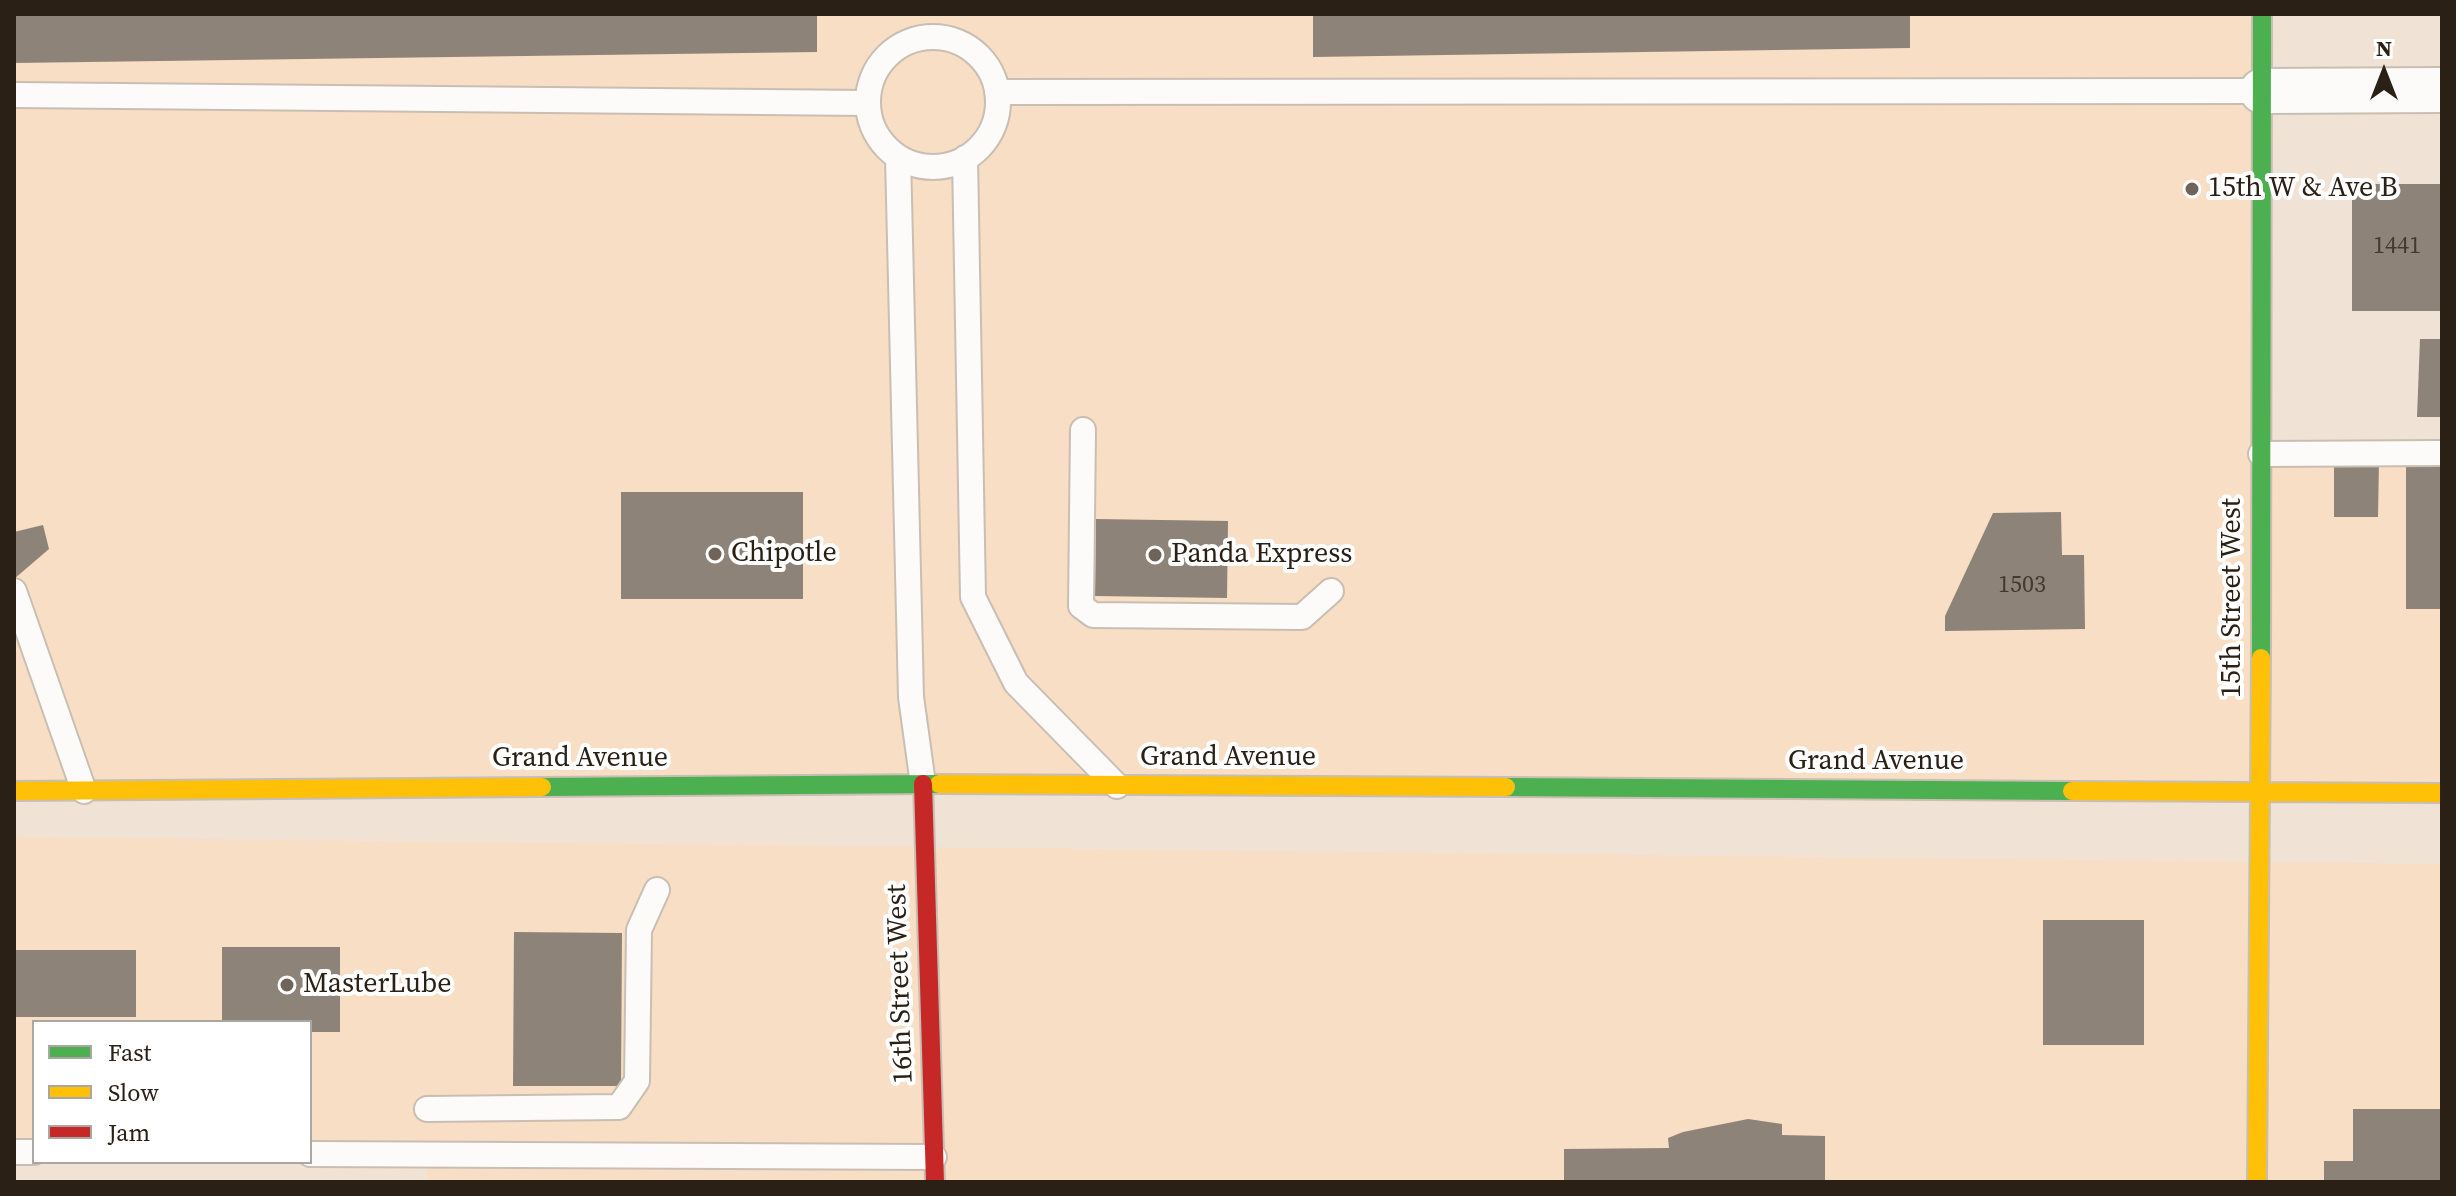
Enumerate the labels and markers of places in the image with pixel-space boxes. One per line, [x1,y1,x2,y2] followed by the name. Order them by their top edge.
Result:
[2208,172,2398,206] place label: 15th W & Ave B
[2183,180,2201,198] marker: 15th W & Ave B
[731,537,837,571] place label: Chipotle
[1171,538,1352,572] place label: Panda Express
[706,545,724,563] marker: Chipotle
[1146,546,1164,564] marker: Panda Express
[303,968,452,1002] place label: MasterLube
[278,976,296,994] marker: MasterLube

